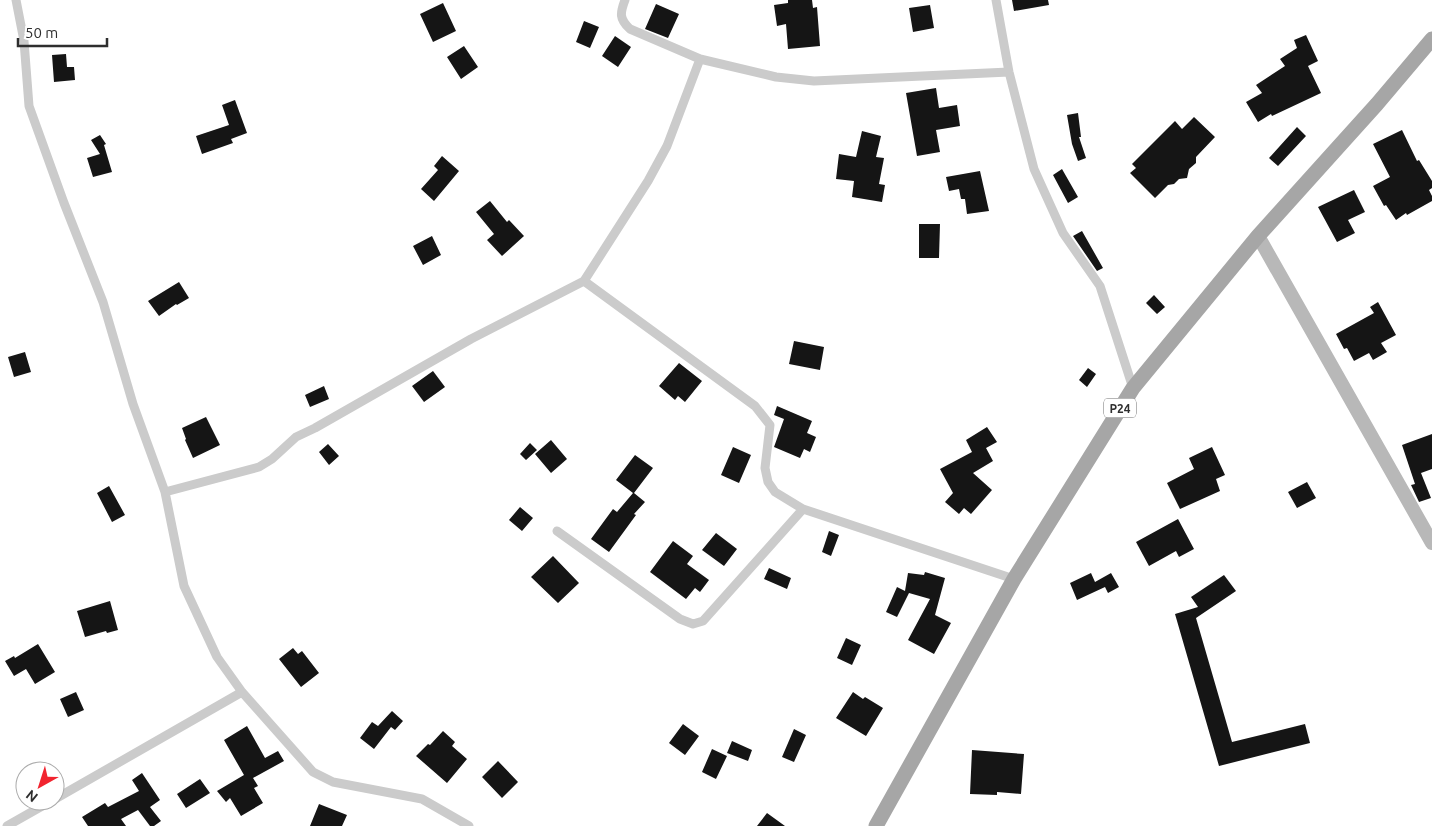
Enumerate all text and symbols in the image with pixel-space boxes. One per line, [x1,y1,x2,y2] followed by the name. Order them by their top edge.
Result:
[18,15,106,47] scale bar
[25,24,58,41] text: 50 m
[1104,398,1136,418] road number: P24
[15,761,65,811] north arrow
[23,787,41,806] text: N

